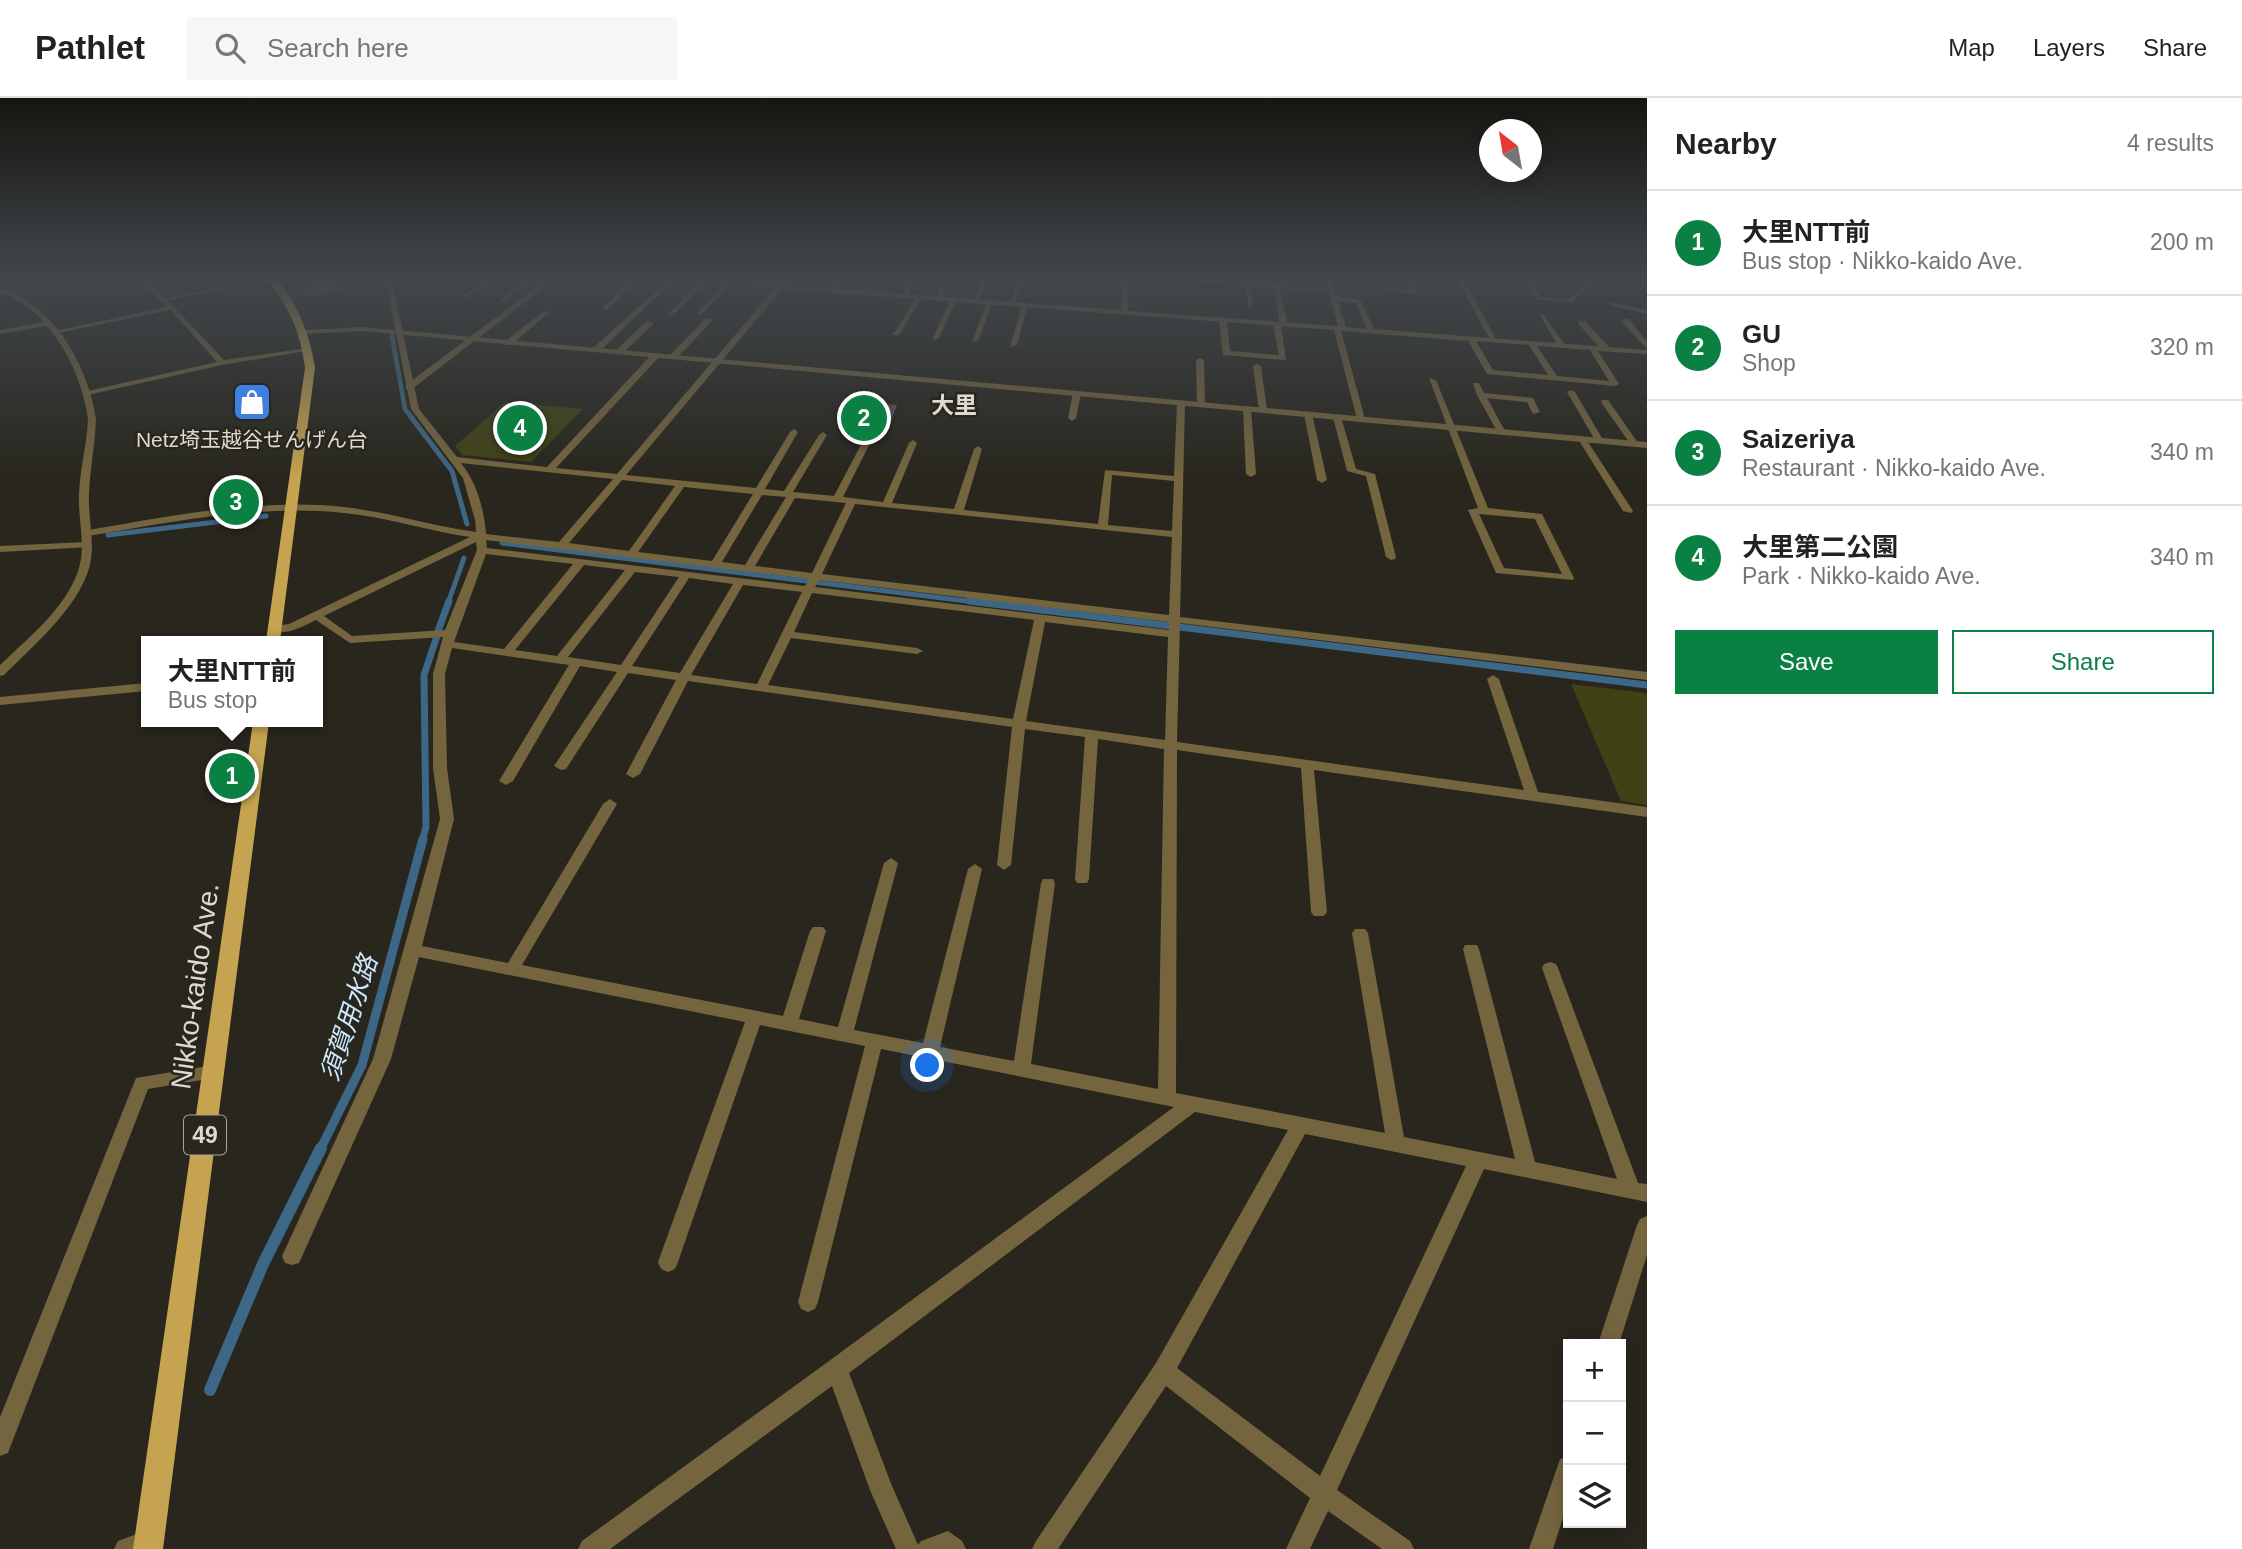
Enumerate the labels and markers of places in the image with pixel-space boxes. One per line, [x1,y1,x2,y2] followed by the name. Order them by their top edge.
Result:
[231,381,273,423] shop icon: Netz埼玉越谷せんげん台
[841,392,887,444] pin: 2
[497,402,543,454] pin: 4
[136,428,368,451] place label: Netz埼玉越谷せんげん台
[213,476,259,528] pin: 3
[209,750,255,802] pin: 1

